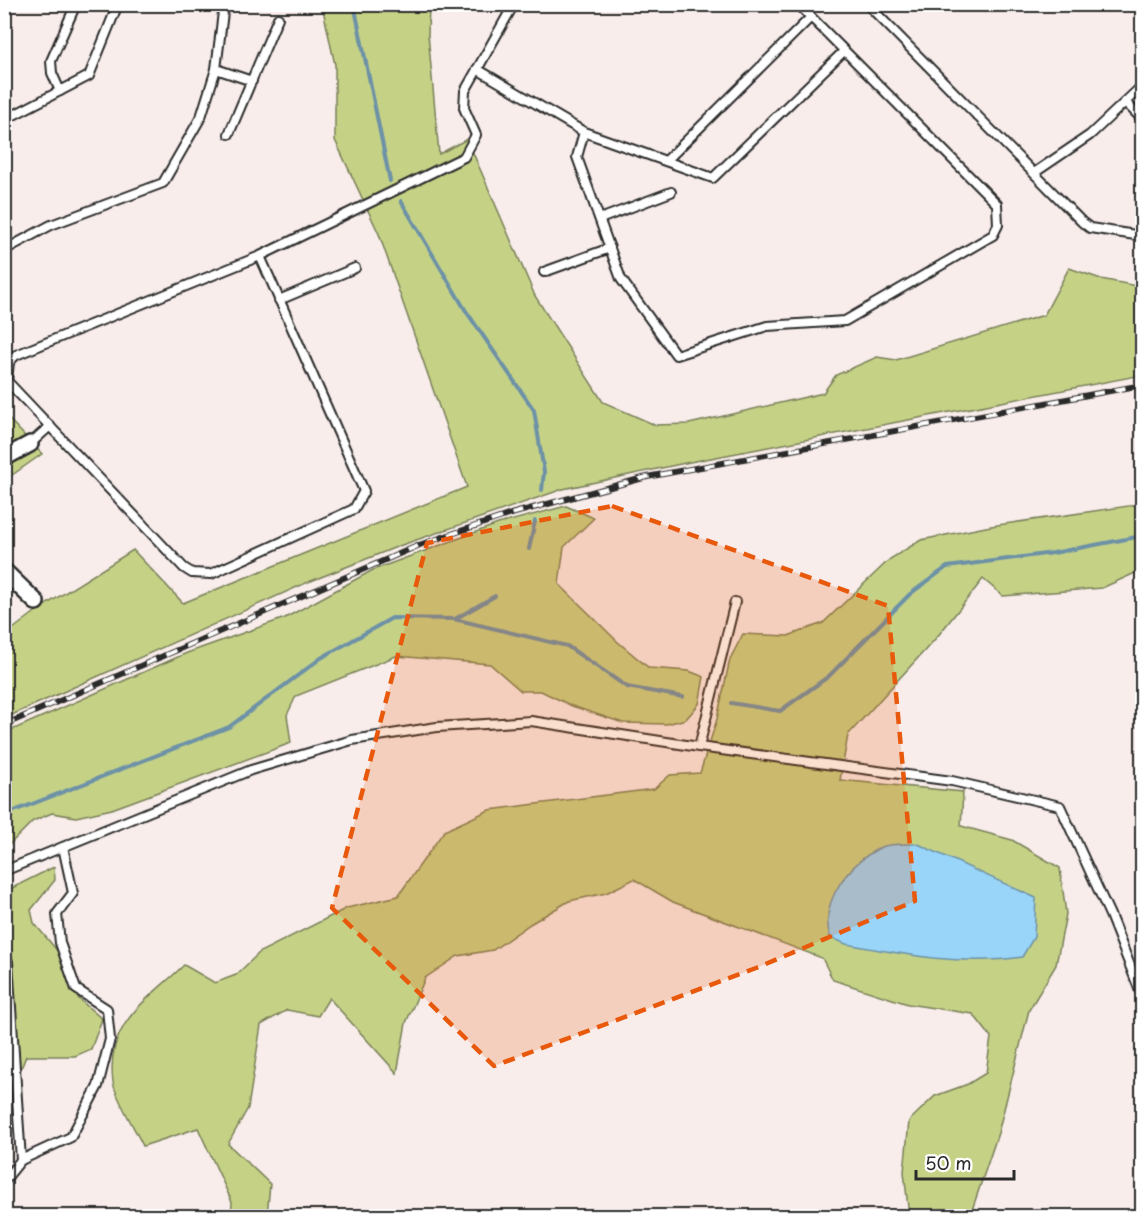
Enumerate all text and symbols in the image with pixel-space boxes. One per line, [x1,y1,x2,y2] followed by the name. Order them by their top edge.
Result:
[916,1143,1014,1181] scale bar
[925,1149,972,1176] text: 50 m

